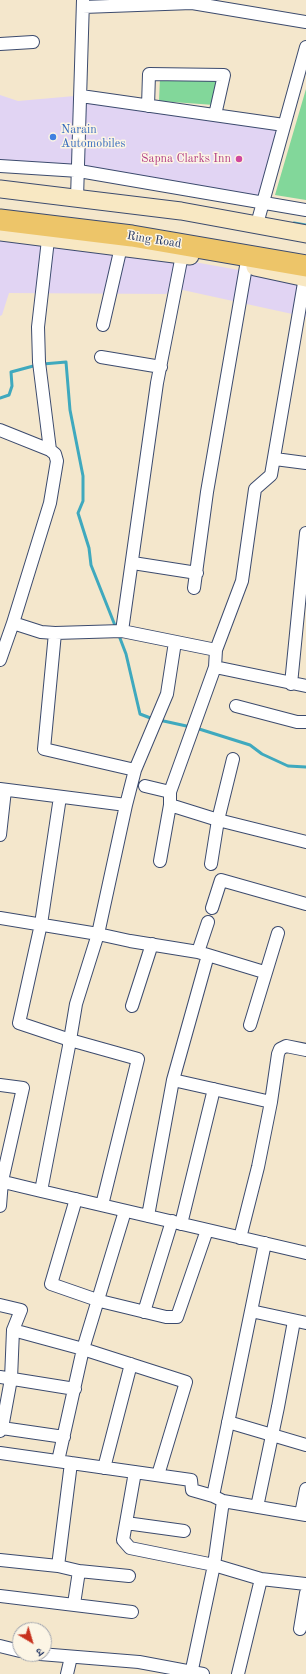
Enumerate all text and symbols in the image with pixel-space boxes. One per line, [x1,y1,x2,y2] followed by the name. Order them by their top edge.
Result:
[61,123,126,151] place label: Narain Automobiles
[48,132,58,142] marker: Narain Automobiles
[141,152,231,166] place label: Sapna Clarks Inn
[234,154,244,164] marker: Sapna Clarks Inn
[126,229,182,251] street label: Ring Road
[12,1622,52,1662] north arrow
[33,1645,45,1657] text: उ

